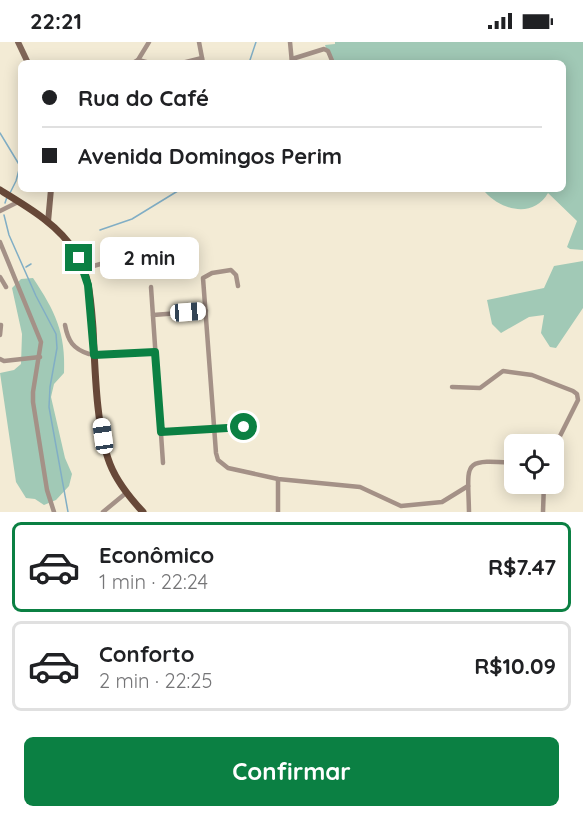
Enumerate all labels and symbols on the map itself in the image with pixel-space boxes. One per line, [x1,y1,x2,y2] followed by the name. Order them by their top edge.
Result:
[100,237,199,279] callout: 2 min
[65,244,92,271] route end
[169,302,207,322] car
[230,413,257,440] route start
[92,417,114,455] car

